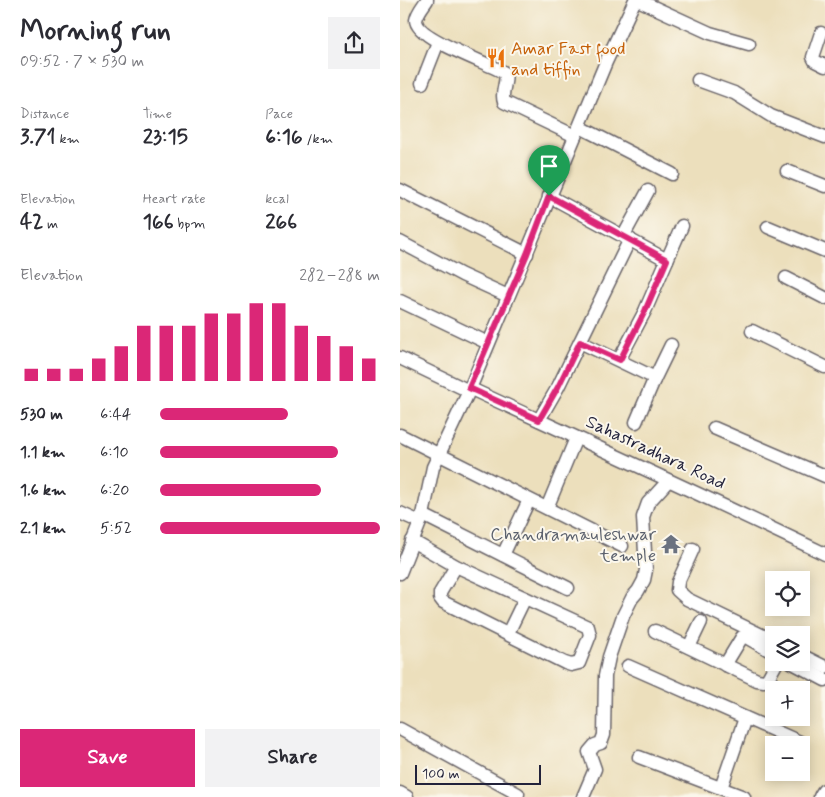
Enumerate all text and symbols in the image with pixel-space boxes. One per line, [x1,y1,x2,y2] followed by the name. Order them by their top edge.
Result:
[20,13,171,50] text: Morning run
[328,17,380,69] button: share
[511,37,626,82] place label: Amar Fast food and tiffin
[485,47,507,69] restaurant icon: Amar Fast food and tiffin
[20,51,144,72] text: 09:52 · 7 × 530 m
[20,105,69,123] text: Distance
[143,105,172,123] text: Time
[265,105,293,123] text: Pace
[20,123,56,151] text: 3.71
[143,123,188,151] text: 23:15
[265,123,303,151] text: 6:16
[56,130,80,148] text: km
[303,130,333,148] text: /km
[528,145,570,196] pin
[535,152,563,180] icon: arrive
[20,190,75,208] text: Elevation
[143,190,206,208] text: Heart rate
[265,190,289,208] text: kcal
[20,208,43,236] text: 42
[143,208,174,236] text: 166
[265,208,297,236] text: 266
[43,215,58,233] text: m
[174,215,206,233] text: bpm
[20,265,83,286] text: Elevation
[299,265,380,286] text: 282–288 m
[20,404,63,425] text: 530 m
[100,404,132,425] text: 6:44
[582,410,729,496] street label: Sahastradhara Road
[20,442,65,463] text: 1.1 km
[100,442,129,463] text: 6:10
[20,480,66,501] text: 1.6 km
[100,480,129,501] text: 6:20
[20,518,66,539] text: 2.1 km
[100,518,132,539] text: 5:52
[490,523,657,568] place label: Chandramauleshwar temple
[660,533,682,555] temple icon: Chandramauleshwar temple
[765,571,810,781] map controls
[765,571,810,616] button: locate
[765,626,810,671] button: layers
[765,681,810,726] button: +
[20,729,195,787] button: Save
[205,729,380,787] button: Share
[765,736,810,781] button: −
[415,762,541,785] scale bar
[422,765,460,783] text: 100 m

